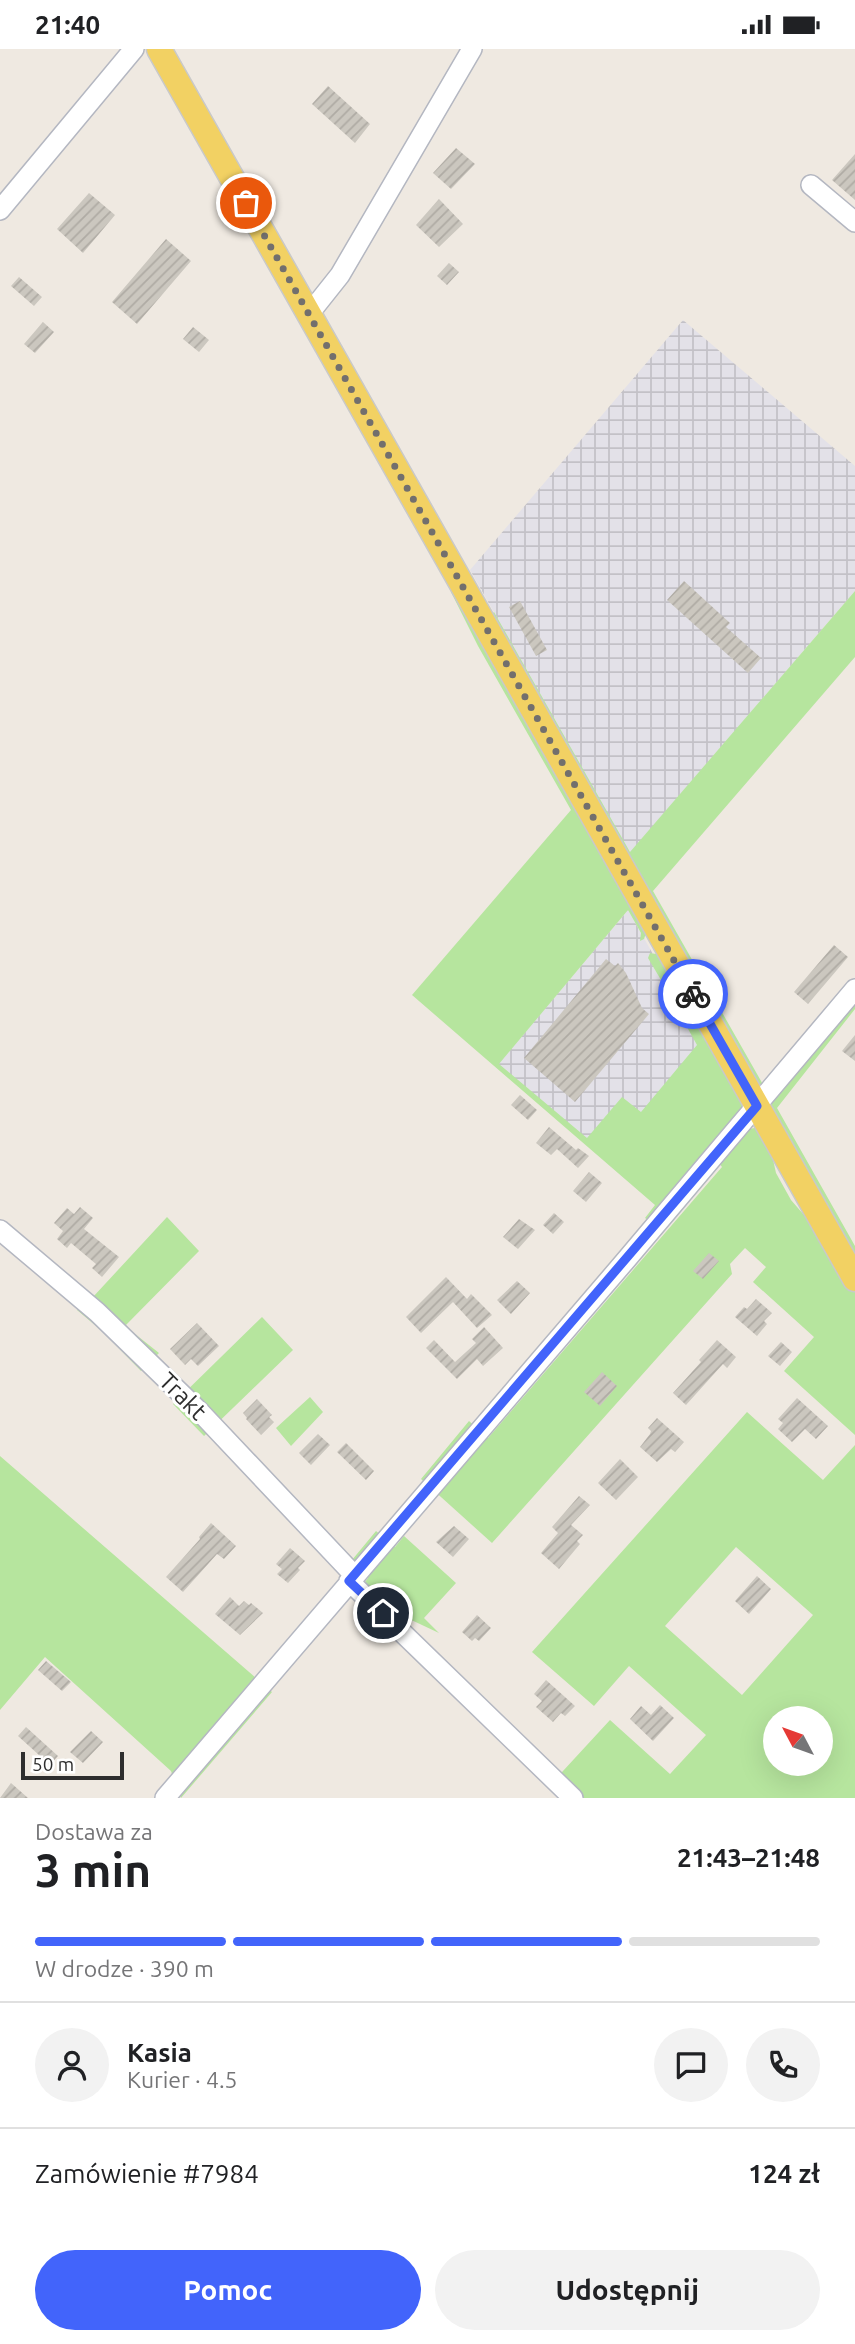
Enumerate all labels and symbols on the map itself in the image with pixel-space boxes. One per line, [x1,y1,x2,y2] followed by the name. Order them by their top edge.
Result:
[216,173,276,233] pin
[658,959,728,1029] courier
[154,1367,213,1426] street label: Trakt
[353,1583,413,1643] pin
[763,1706,833,1776] north arrow
[21,1749,124,1781] scale bar

